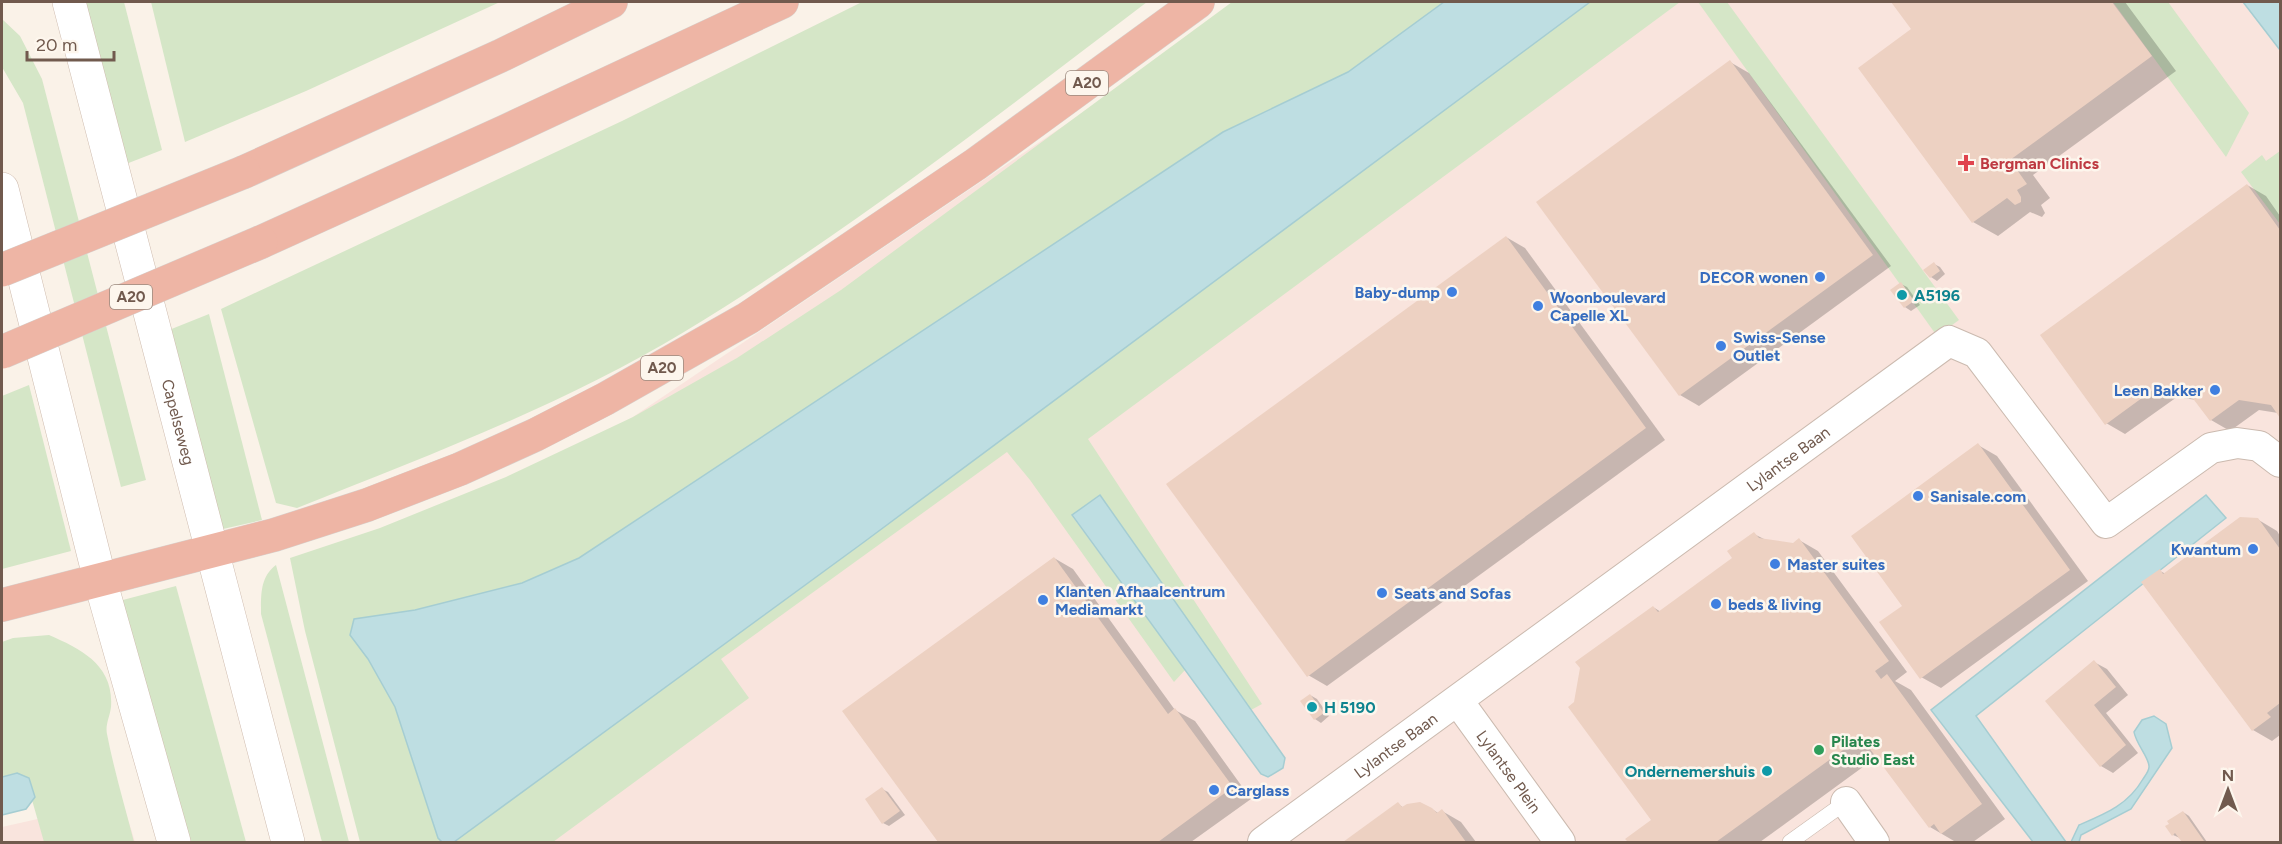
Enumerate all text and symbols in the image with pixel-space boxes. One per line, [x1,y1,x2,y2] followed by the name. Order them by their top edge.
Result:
[27,24,114,62] scale bar
[36,34,77,56] text: 20 m
[1066,71,1108,95] road number: A20
[1957,154,1975,172] marker: Bergman Clinics
[1980,154,2099,173] place label: Bergman Clinics
[1700,268,1808,287] place label: DECOR wonen
[1813,270,1827,284] marker: DECOR wonen
[1355,283,1440,302] place label: Baby-dump
[110,285,152,309] road number: A20
[1445,285,1459,299] marker: Baby-dump
[1914,286,1960,305] place label: A5196
[1550,288,1666,325] place label: Woonboulevard Capelle XL
[1895,288,1909,302] marker: A5196
[1531,299,1545,313] marker: Woonboulevard Capelle XL
[1733,328,1826,365] place label: Swiss-Sense Outlet
[1714,339,1728,353] marker: Swiss-Sense Outlet
[641,356,683,380] road number: A20
[158,377,198,467] street label: Capelseweg
[2114,381,2203,400] place label: Leen Bakker
[2208,383,2222,397] marker: Leen Bakker
[1743,422,1834,496] street label: Lylantse Baan
[1930,487,2026,506] place label: Sanisale.com
[1911,489,1925,503] marker: Sanisale.com
[2171,540,2241,559] place label: Kwantum
[2246,542,2260,556] marker: Kwantum
[1787,555,1886,574] place label: Master suites
[1768,557,1782,571] marker: Master suites
[1055,582,1225,619] place label: Klanten Afhaalcentrum Mediamarkt
[1394,584,1511,603] place label: Seats and Sofas
[1375,586,1389,600] marker: Seats and Sofas
[1036,593,1050,607] marker: Klanten Afhaalcentrum Mediamarkt
[1728,595,1821,614] place label: beds & living
[1709,597,1723,611] marker: beds & living
[1324,698,1376,717] place label: H 5190
[1305,700,1319,714] marker: H 5190
[1350,709,1441,782] street label: Lylantse Baan
[1472,727,1545,817] street label: Lylantse Plein
[1831,732,1915,769] place label: Pilates Studio East
[1812,743,1826,757] marker: Pilates Studio East
[2198,760,2258,820] north arrow
[1625,762,1756,781] place label: Ondernemershuis
[1760,764,1774,778] marker: Ondernemershuis
[2222,766,2234,785] text: N
[1226,781,1290,800] place label: Carglass
[1207,783,1221,797] marker: Carglass

